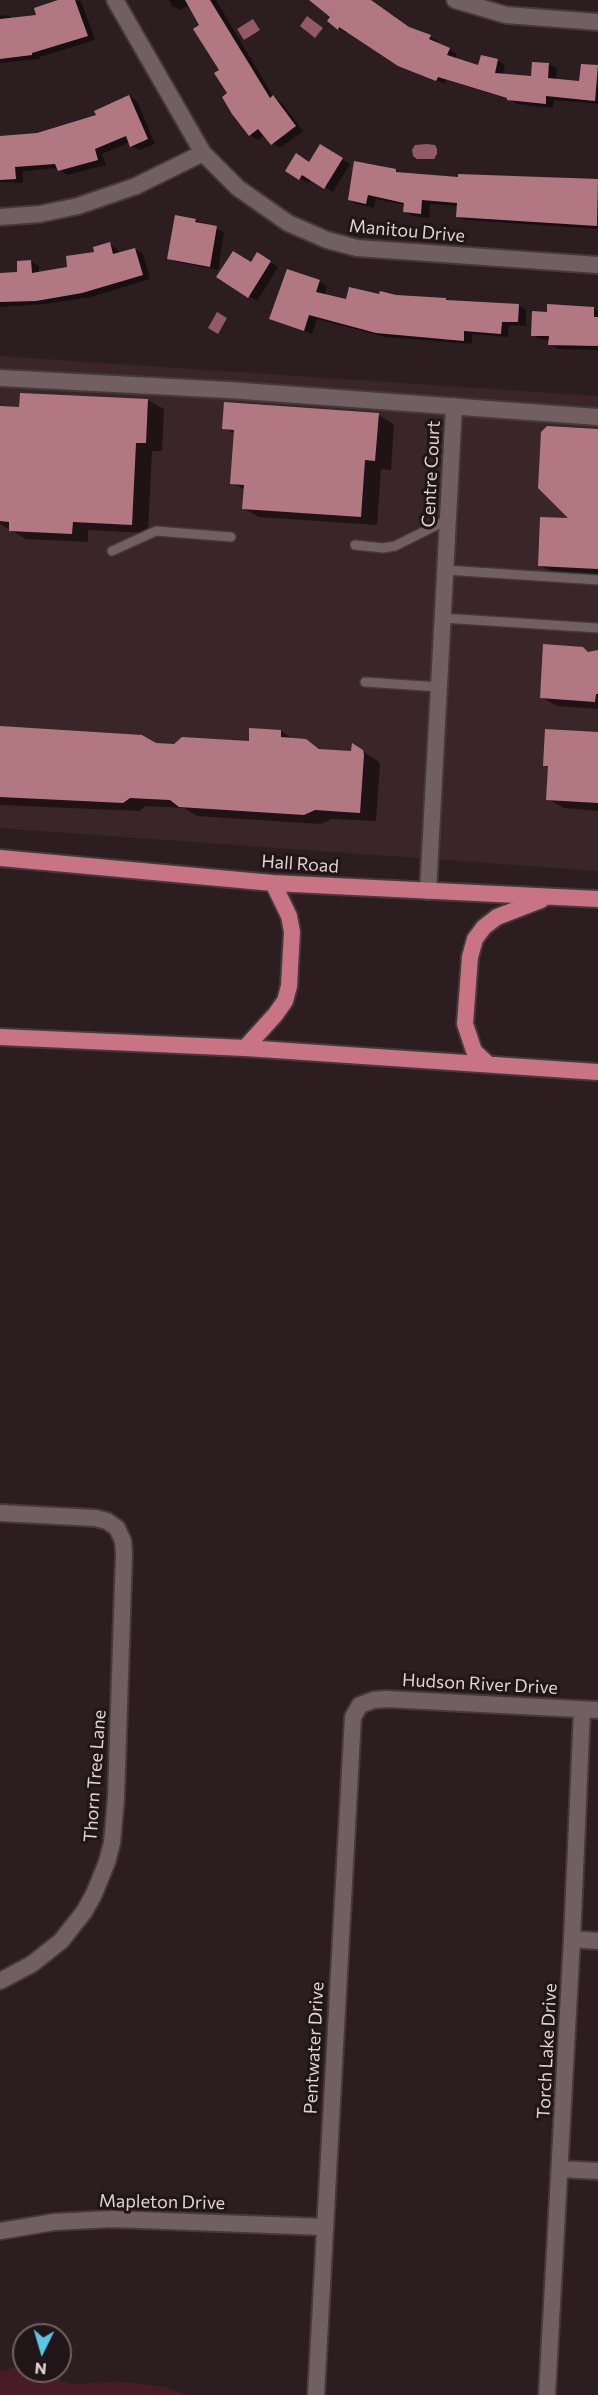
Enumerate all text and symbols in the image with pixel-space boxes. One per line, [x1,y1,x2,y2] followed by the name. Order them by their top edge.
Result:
[348,215,466,247] street label: Manitou Drive
[417,420,445,528] street label: Centre Court
[261,851,339,877] street label: Hall Road
[402,1669,558,1699] street label: Hudson River Drive
[80,1709,110,1843] street label: Thorn Tree Lane
[300,1981,328,2115] street label: Pentwater Drive
[533,1983,561,2119] street label: Torch Lake Drive
[99,2190,225,2214] street label: Mapleton Drive
[12,2323,72,2383] north arrow
[34,2359,47,2379] text: N

